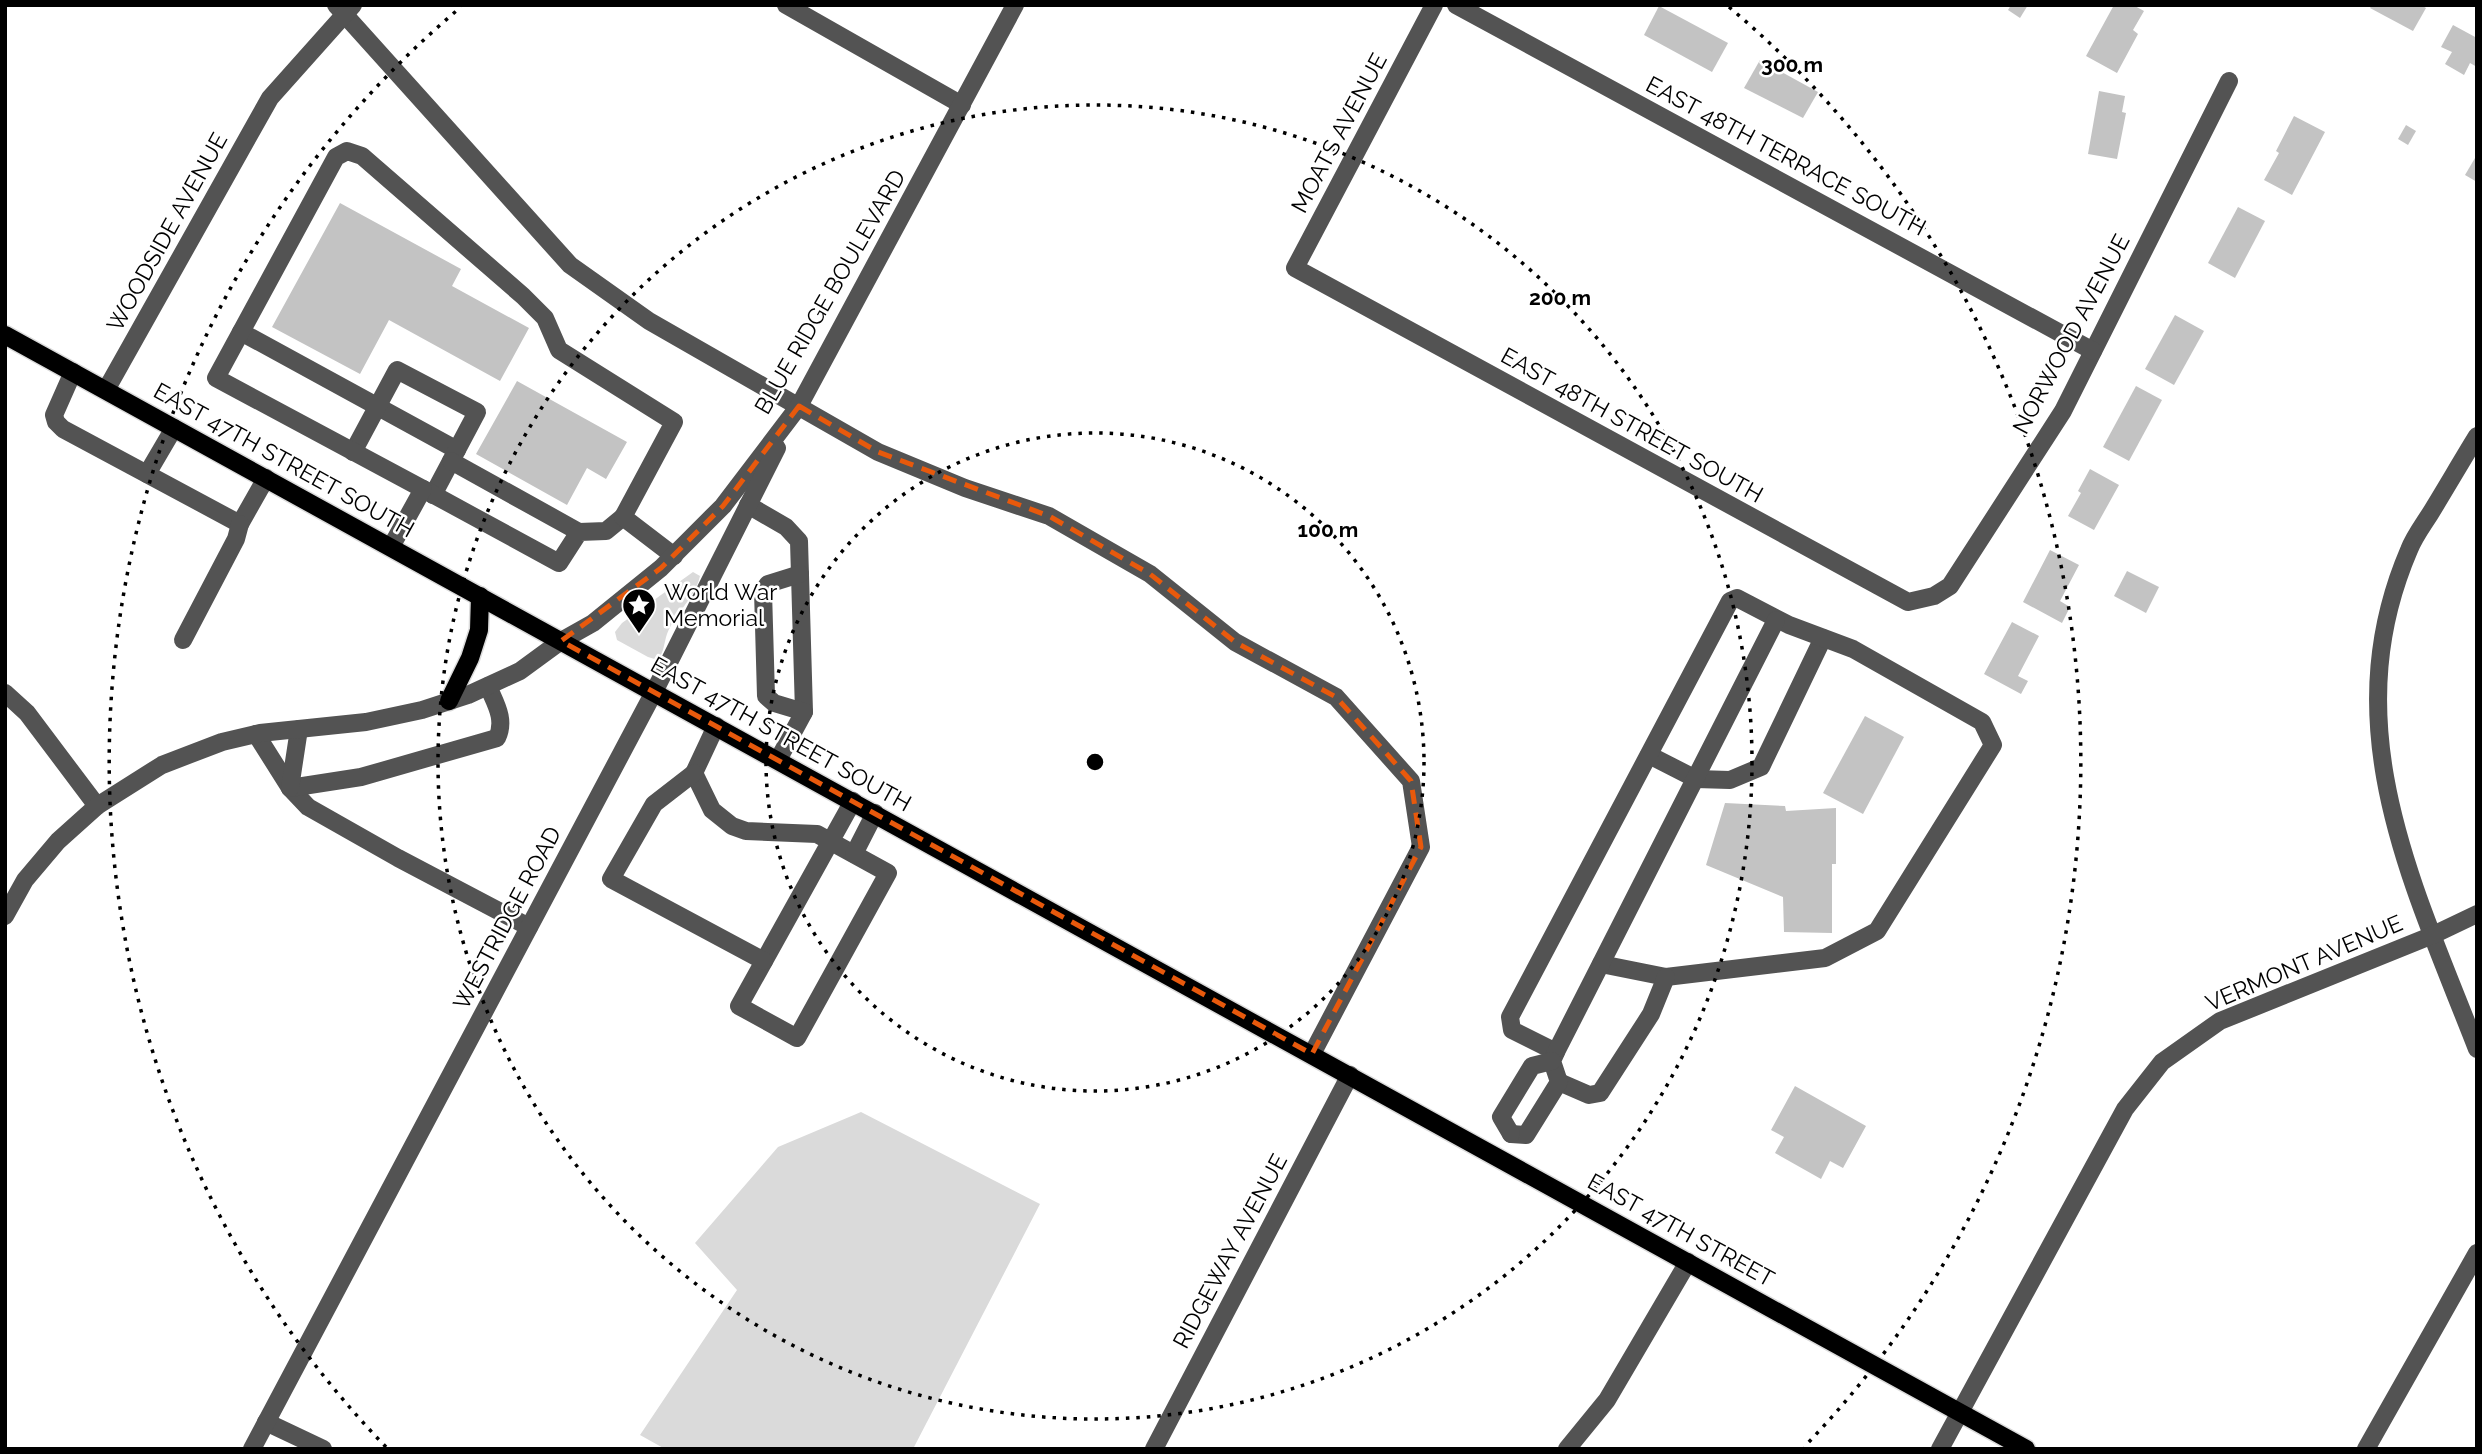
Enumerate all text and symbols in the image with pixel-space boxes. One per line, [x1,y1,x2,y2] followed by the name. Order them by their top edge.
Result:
[1285,48,1392,217] street label: MOATS AVENUE
[1761,52,1823,77] text: 300 m
[1642,70,1931,241] street label: EAST 48TH TERRACE SOUTH
[101,128,232,336] street label: WOODSIDE AVENUE
[749,165,911,419] street label: BLUE RIDGE BOULEVARD
[2006,229,2135,438] street label: NORWOOD AVENUE
[1529,285,1591,310] text: 200 m
[1497,341,1768,508] street label: EAST 48TH STREET SOUTH
[149,377,419,543] street label: EAST 47TH STREET SOUTH
[1298,517,1358,542] text: 100 m
[664,578,777,631] place label: World War Memorial
[620,586,658,635] place icon: World War Memorial
[646,651,916,817] street label: EAST 47TH STREET SOUTH
[1083,750,1107,774] centre of rings
[447,822,566,1014] street label: WESTRIDGE ROAD
[2201,909,2406,1016] street label: VERMONT AVENUE
[1167,1149,1292,1353] street label: RIDGEWAY AVENUE
[1583,1167,1779,1292] street label: EAST 47TH STREET

